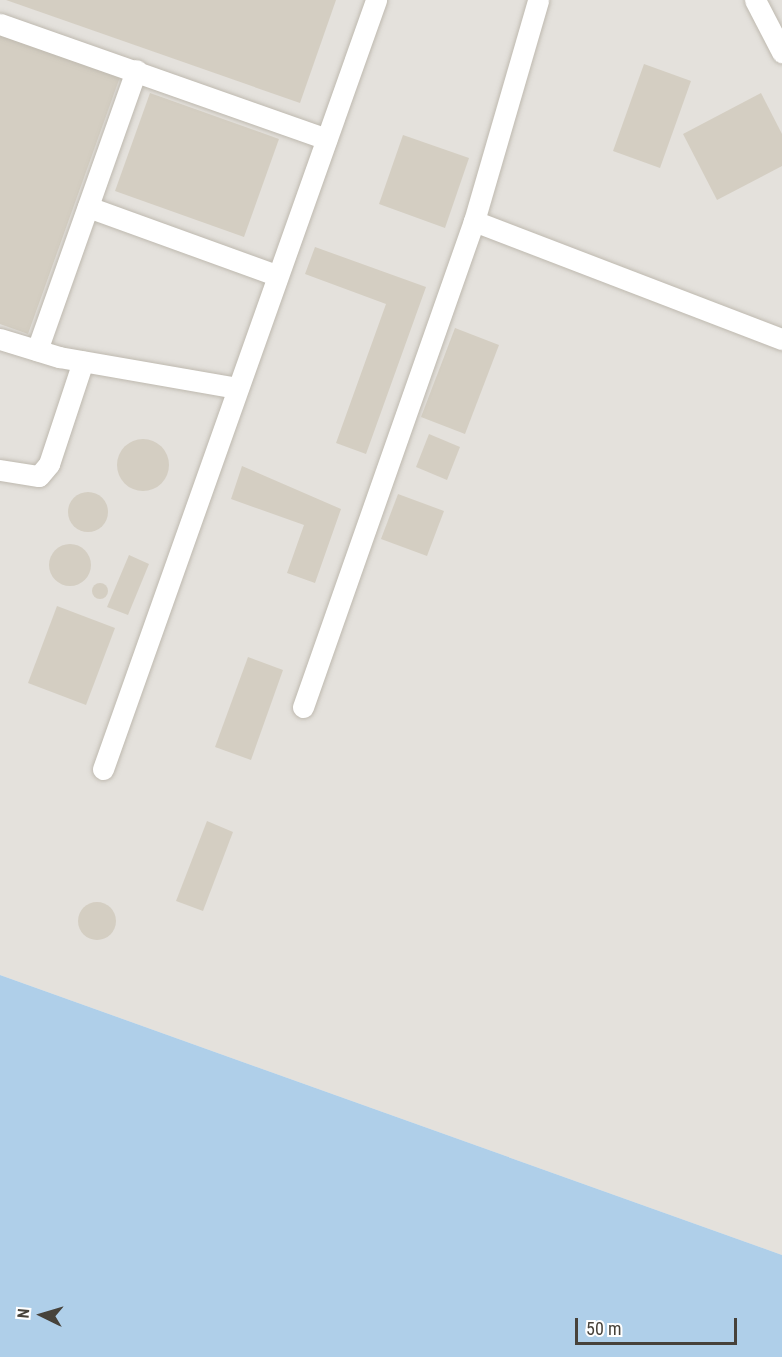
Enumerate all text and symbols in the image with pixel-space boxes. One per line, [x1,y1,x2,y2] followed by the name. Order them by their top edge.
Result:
[12,1285,72,1345] north arrow
[578,1306,740,1344] scale bar
[14,1308,33,1319] text: N
[586,1318,621,1339] text: 50 m

